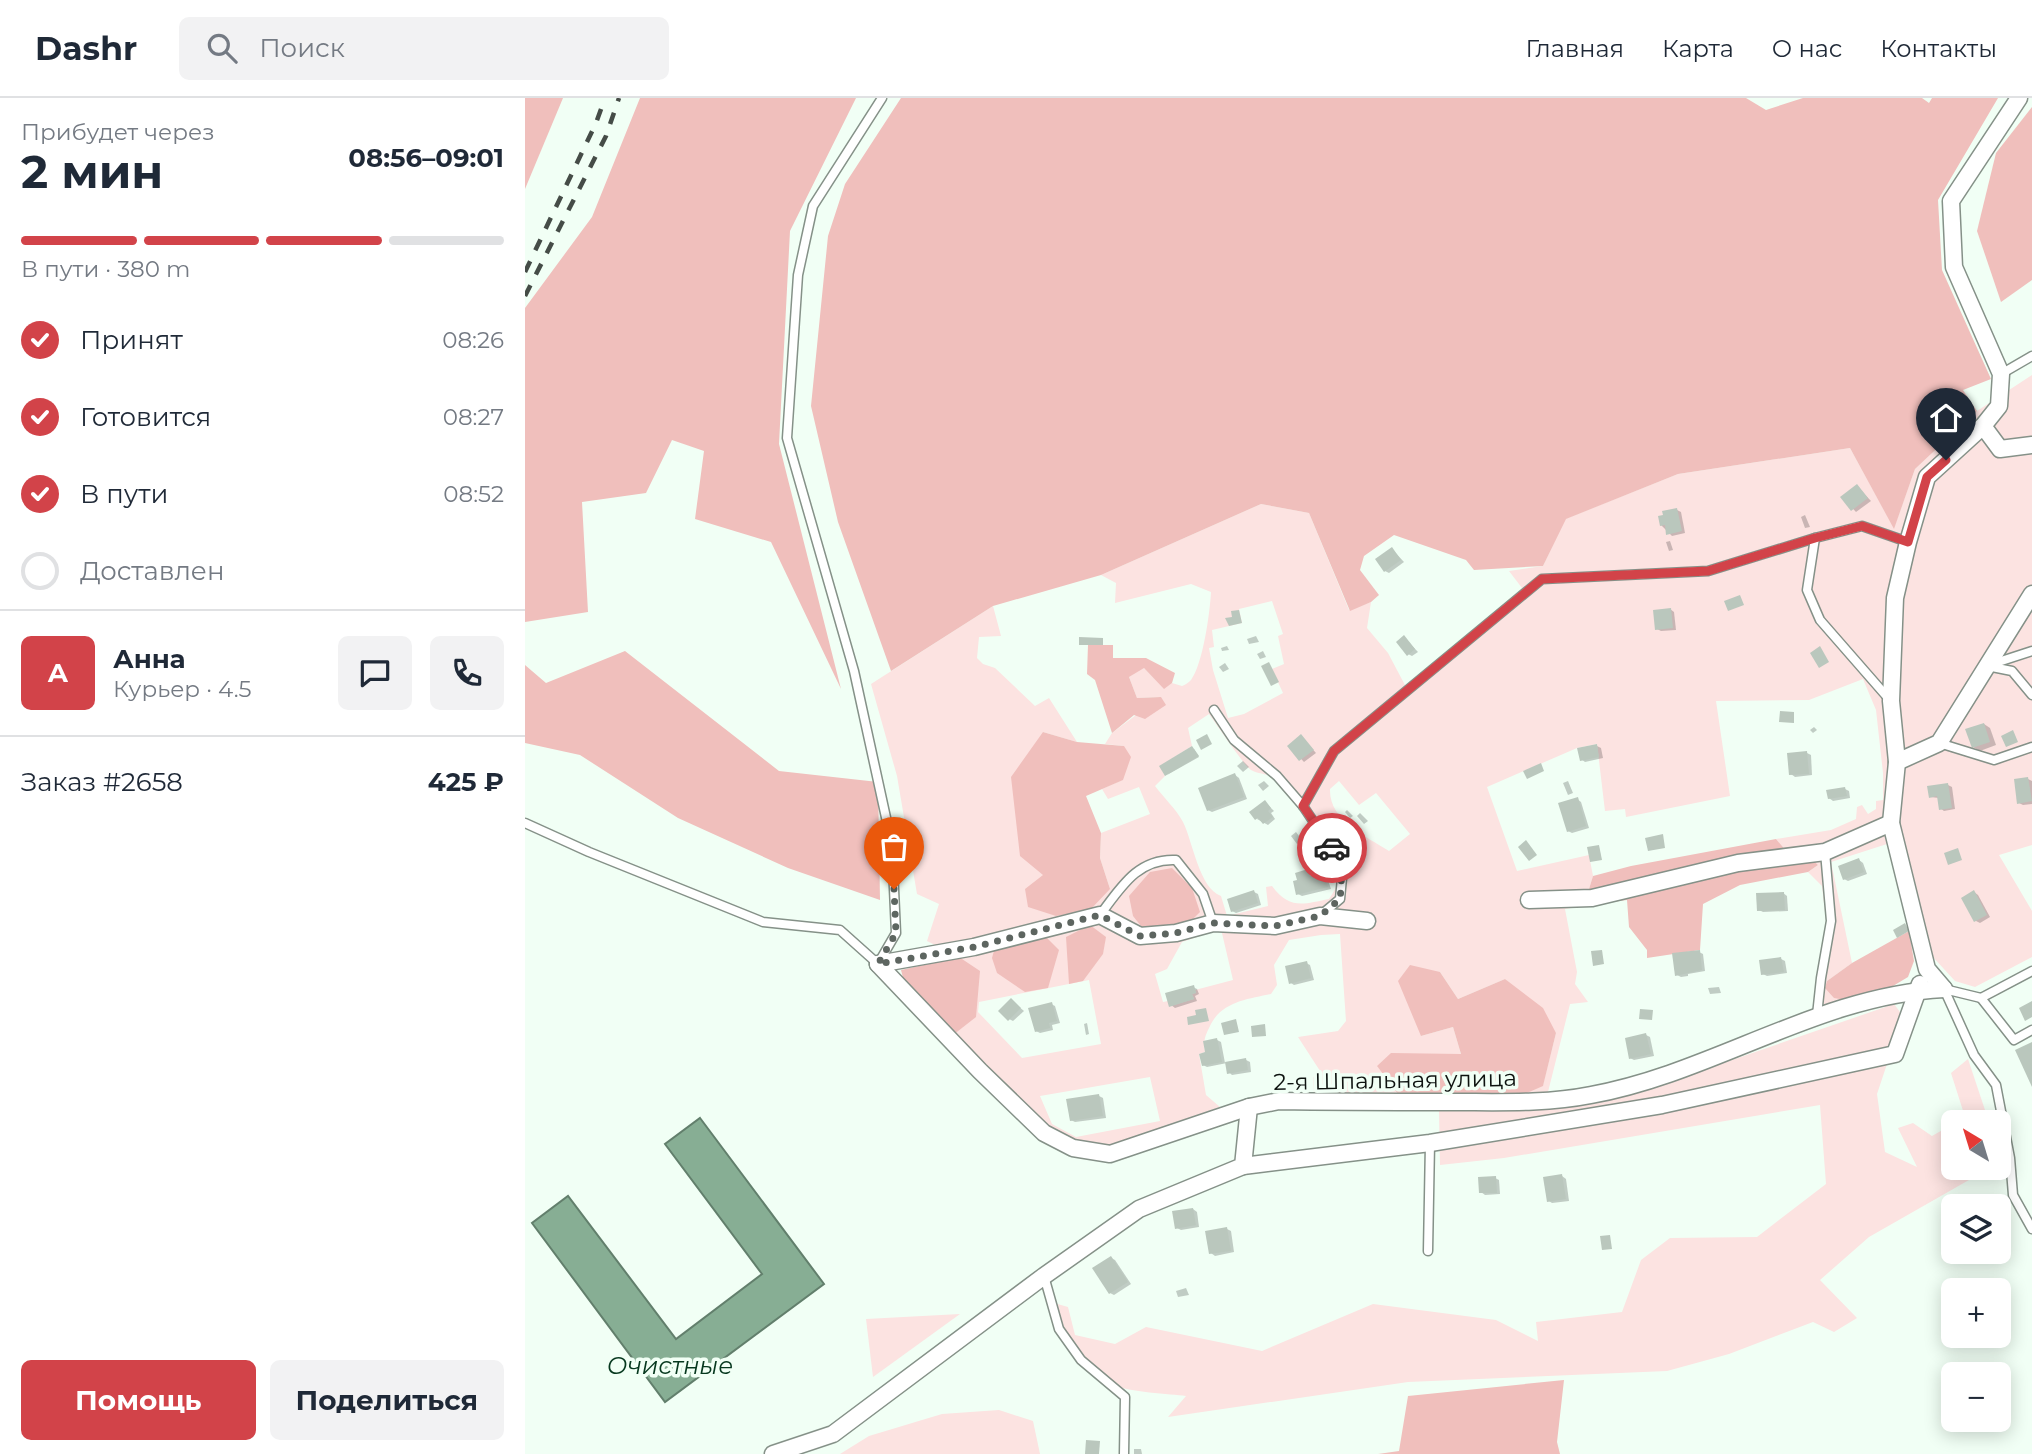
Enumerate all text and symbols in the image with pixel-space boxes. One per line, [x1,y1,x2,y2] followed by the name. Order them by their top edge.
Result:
[179,17,669,80] search box
[35,28,137,68] text: Dashr
[203,29,241,67] icon: search
[259,32,345,64] text: Поиск
[1526,34,1624,63] text: Главная
[1662,34,1734,63] text: Карта
[1772,34,1842,63] text: О нас
[1880,34,1997,63] text: Контакты
[21,118,215,146] text: Прибудет через
[348,142,504,174] text: 08:56–09:01
[21,143,163,200] text: 2 мин
[21,255,190,283] text: В пути · 380 m
[21,321,59,359] icon: check
[80,324,183,356] text: Принят
[442,326,504,354] text: 08:26
[1916,388,1976,460] pin
[21,398,59,436] icon: check
[1927,399,1965,437] icon: home
[80,401,211,433] text: Готовится
[443,403,504,431] text: 08:27
[21,475,59,513] icon: check
[80,478,169,510] text: В пути
[443,480,504,508] text: 08:52
[80,555,225,587] text: Доставлен
[338,636,412,710] button: chat
[430,636,504,710] button: phone
[113,643,186,675] text: Анна
[48,657,68,689] text: А
[113,675,252,703] text: Курьер · 4.5
[21,766,183,798] text: Заказ #2658
[428,766,504,798] text: 425 ₽
[1297,813,1367,883] courier
[864,817,924,889] pin
[875,828,913,866] icon: bag
[1313,829,1351,867] icon: car
[1273,1064,1517,1096] street label: 2-я Шпальная улица
[1941,1110,2011,1180] north arrow
[1941,1110,2011,1432] map controls
[1941,1194,2011,1264] button: layers
[1941,1278,2011,1348] button: +
[607,1351,733,1380] water label: Очистные
[21,1360,256,1440] button: Помощь
[270,1360,504,1440] button: Поделиться
[1941,1362,2011,1432] button: −

